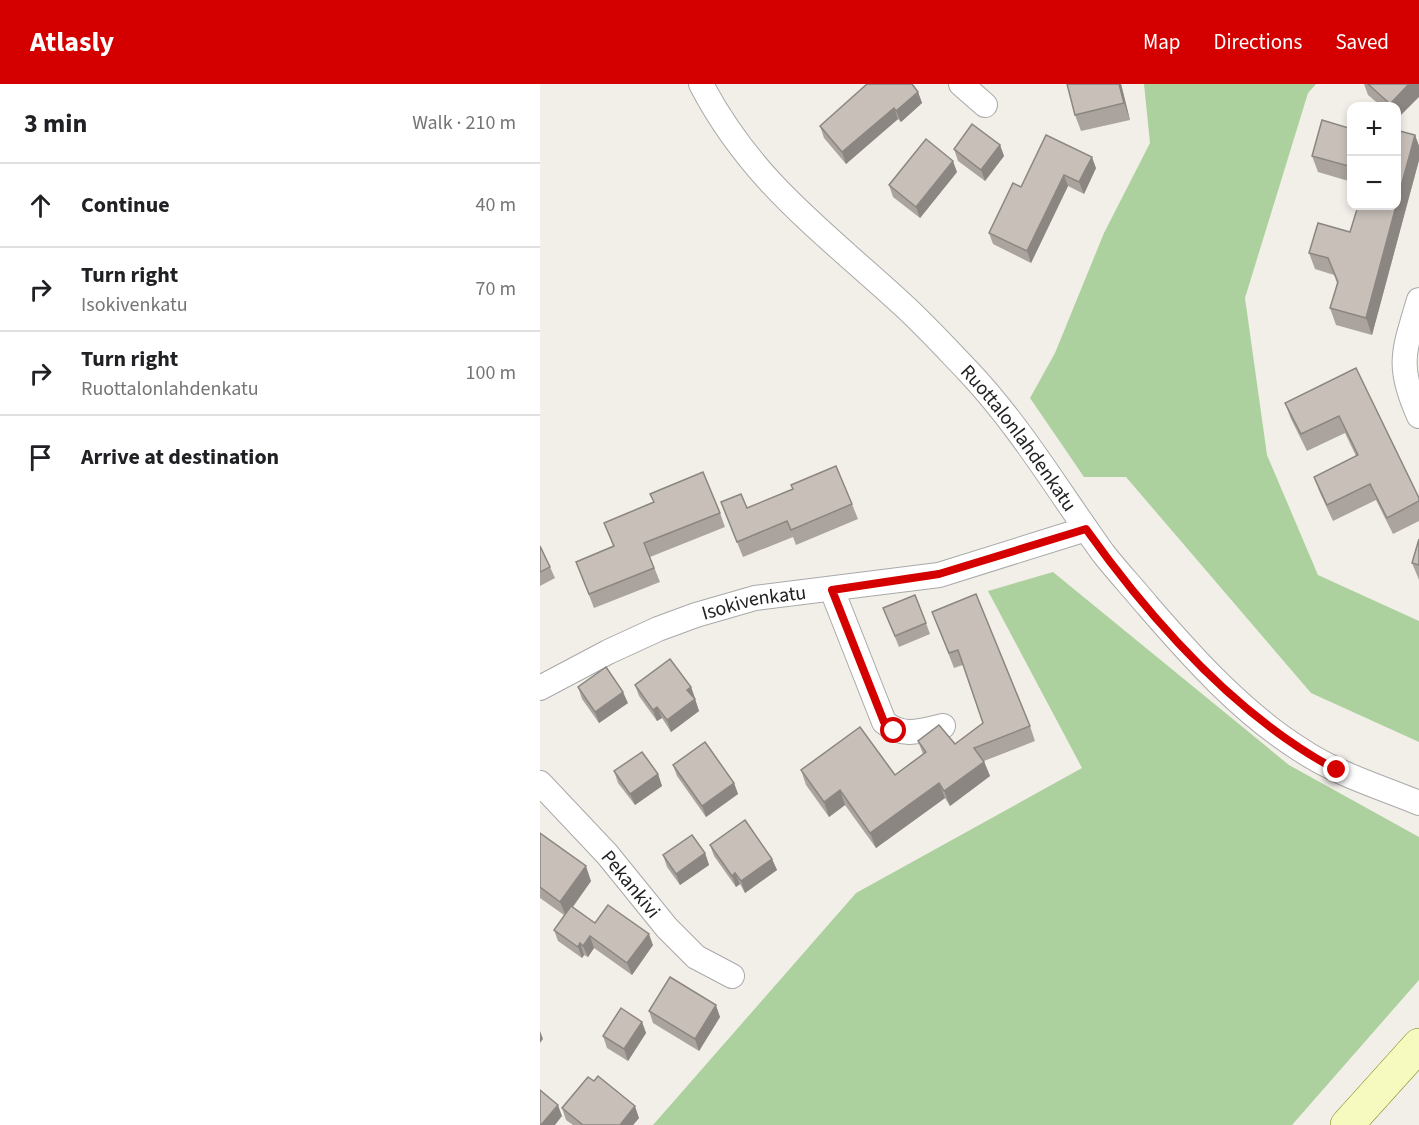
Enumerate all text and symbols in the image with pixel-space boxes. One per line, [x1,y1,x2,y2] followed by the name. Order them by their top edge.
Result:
[30,22,114,62] text: Atlasly
[1143,27,1181,57] text: Map
[1214,27,1302,57] text: Directions
[1335,27,1389,57] text: Saved
[1347,102,1401,210] map controls
[1347,102,1401,156] button: +
[24,105,87,142] text: 3 min
[412,109,516,137] text: Walk · 210 m
[1347,156,1401,210] button: −
[24,189,57,222] icon: ahead
[81,189,170,221] text: Continue
[476,191,516,219] text: 40 m
[81,259,178,291] text: Turn right
[24,273,57,306] icon: right
[476,275,516,303] text: 70 m
[81,291,188,319] text: Isokivenkatu
[81,343,178,375] text: Turn right
[24,357,57,390] icon: right
[466,359,516,387] text: 100 m
[954,359,1083,517] street label: Ruottalonlahdenkatu
[81,375,259,403] text: Ruottalonlahdenkatu
[24,441,57,474] icon: arrive
[81,441,279,473] text: Arrive at destination
[698,579,808,628] street label: Isokivenkatu
[880,717,906,743] route start
[1323,756,1349,782] route end
[594,844,667,925] street label: Pekankivi

